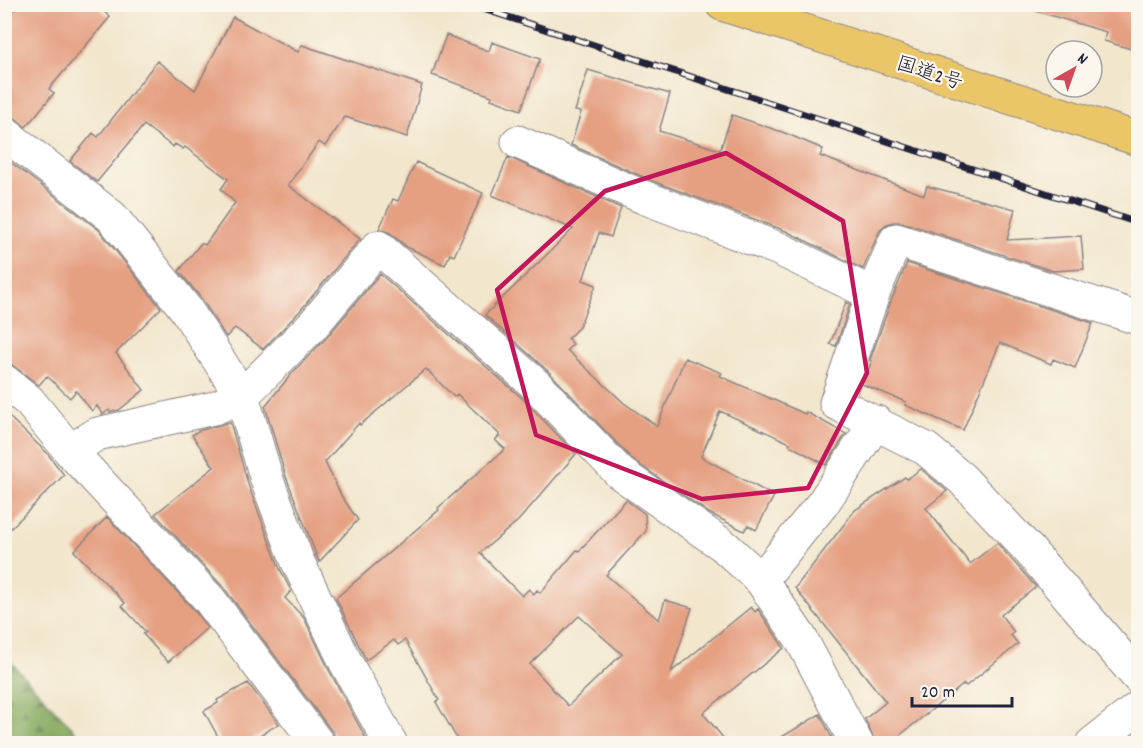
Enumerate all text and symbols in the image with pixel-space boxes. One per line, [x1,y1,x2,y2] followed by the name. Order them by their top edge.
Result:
[1044,39,1104,99] north arrow
[1072,48,1093,71] text: N
[892,51,966,99] street label: 国道2号
[912,670,1012,708] scale bar
[921,681,955,706] text: 20 m

